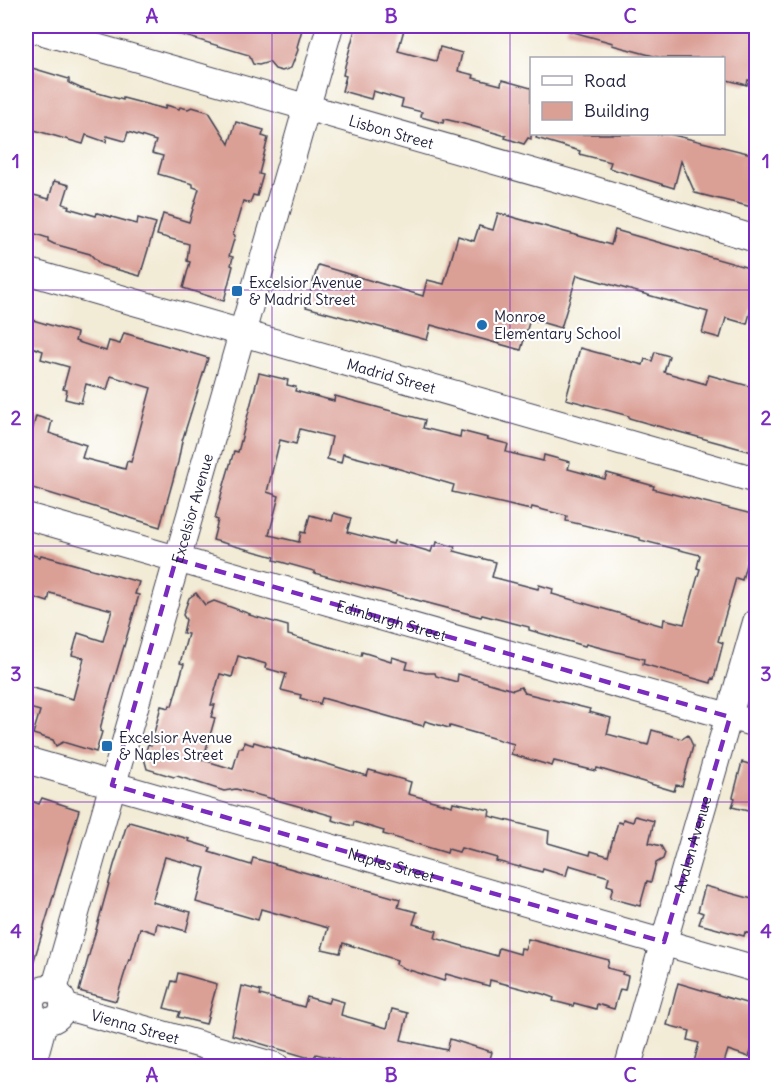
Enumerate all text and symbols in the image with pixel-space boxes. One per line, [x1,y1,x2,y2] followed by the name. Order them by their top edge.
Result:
[146,3,159,28] text: A
[384,3,398,28] text: B
[623,3,637,28] text: C
[530,57,725,135] legend
[584,69,627,92] text: Road
[584,99,649,122] text: Building
[347,110,436,153] street label: Lisbon Street
[12,148,20,173] text: 1
[762,148,770,173] text: 1
[249,273,362,309] place label: Excelsior Avenue & Madrid Street
[230,284,244,298] marker: Excelsior Avenue & Madrid Street
[494,307,621,343] place label: Monroe Elementary School
[475,318,489,332] marker: Monroe Elementary School
[345,354,438,397] street label: Madrid Street
[11,405,22,430] text: 2
[761,405,772,430] text: 2
[167,451,217,565] street label: Excelsior Avenue
[334,595,448,645] street label: Edinburgh Street
[10,661,22,686] text: 3
[760,661,772,686] text: 3
[119,728,232,764] place label: Excelsior Avenue & Naples Street
[100,739,114,753] marker: Excelsior Avenue & Naples Street
[669,793,715,895] street label: Avalon Avenue
[346,843,437,886] street label: Naples Street
[10,918,22,943] text: 4
[760,918,772,943] text: 4
[89,1005,181,1048] street label: Vienna Street
[146,1062,159,1087] text: A
[384,1062,398,1087] text: B
[623,1062,637,1087] text: C

